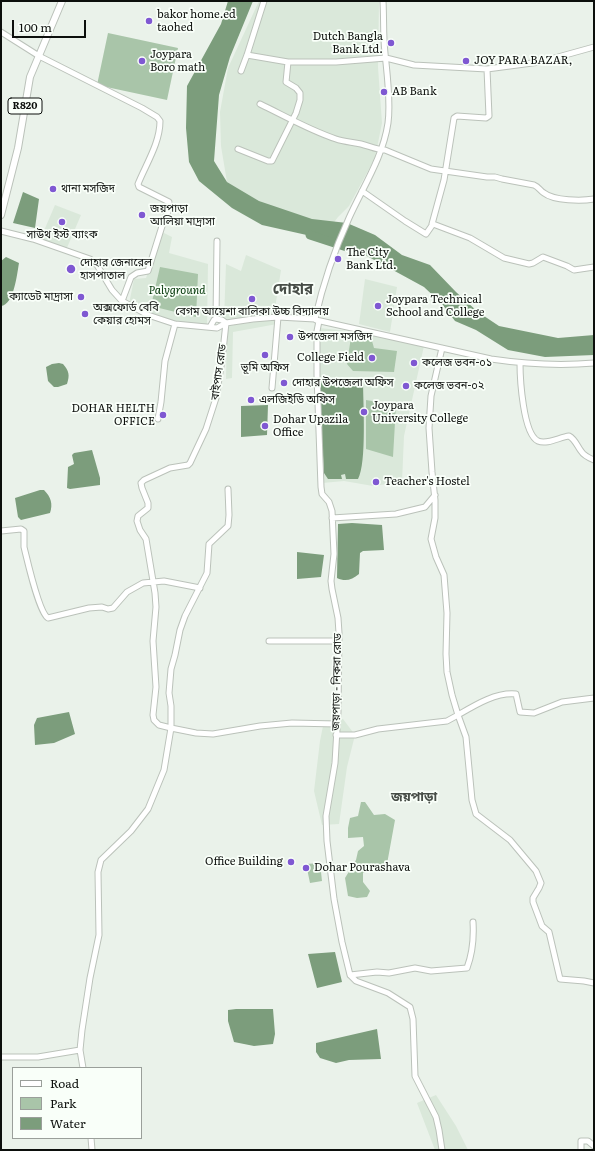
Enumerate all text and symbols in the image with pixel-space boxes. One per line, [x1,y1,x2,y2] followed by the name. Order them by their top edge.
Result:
[157,8,236,34] place label: bakor home.ed taohed
[14,12,88,38] scale bar
[144,16,154,26] marker: bakor home.ed taohed
[19,18,52,36] text: 100 m
[313,30,383,56] place label: Dutch Bangla Bank Ltd.
[386,38,396,48] marker: Dutch Bangla Bank Ltd.
[150,48,205,74] place label: Joypara Boro math
[474,54,572,68] place label: JOY PARA BAZAR,
[137,56,147,66] marker: Joypara Boro math
[461,56,471,66] marker: JOY PARA BAZAR,
[392,85,437,99] place label: AB Bank
[379,87,389,97] marker: AB Bank
[8,98,42,114] road number: R820
[61,182,115,196] place label: থানা মসজিদ
[48,184,58,194] marker: থানা মসজিদ
[150,202,215,228] place label: জয়পাড়া আলিয়া মাদ্রাসা
[137,210,147,220] marker: জয়পাড়া আলিয়া মাদ্রাসা
[57,217,67,227] marker: সাউথ ইস্ট ব্যাংক
[26,228,98,242] place label: সাউথ ইস্ট ব্যাংক
[346,246,397,272] place label: The City Bank Ltd.
[333,254,343,264] marker: The City Bank Ltd.
[80,256,152,282] place label: দোহার জেনারেল হাসপাতাল
[65,263,77,275] marker: দোহার জেনারেল হাসপাতাল
[273,281,313,299] district label: দোহার
[148,284,206,298] park label: Palyground
[9,290,73,304] place label: ক্যাডেট মাদ্রাসা
[76,292,86,302] marker: ক্যাডেট মাদ্রাসা
[386,293,484,319] place label: Joypara Technical School and College
[247,294,257,304] marker: বেগম আয়েশা বালিকা উচ্চ বিদ্যালয়
[93,301,159,327] place label: অক্সফোর্ড বেবি কেয়ার হোমস
[373,301,383,311] marker: Joypara Technical School and College
[175,305,329,319] place label: বেগম আয়েশা বালিকা উচ্চ বিদ্যালয়
[80,309,90,319] marker: অক্সফোর্ড বেবি কেয়ার হোমস
[298,330,372,344] place label: উপজেলা মসজিদ
[285,332,295,342] marker: উপজেলা মসজিদ
[209,343,229,401] street label: বাইপাস রোড
[260,350,270,360] marker: ভূমি অফিস
[297,351,364,365] place label: College Field
[367,353,377,363] marker: College Field
[422,356,492,370] place label: কলেজ ভবন-০১
[409,358,419,368] marker: কলেজ ভবন-০১
[241,361,289,375] place label: ভূমি অফিস
[292,376,394,390] place label: দোহার উপজেলা অফিস
[279,378,289,388] marker: দোহার উপজেলা অফিস
[414,379,484,393] place label: কলেজ ভবন-০২
[401,381,411,391] marker: কলেজ ভবন-০২
[259,393,335,407] place label: এলজিইডি অফিস
[246,395,256,405] marker: এলজিইডি অফিস
[372,399,468,425] place label: Joypara University College
[71,402,155,428] place label: DOHAR HELTH OFFICE
[359,407,369,417] marker: Joypara University College
[158,410,168,420] marker: DOHAR HELTH OFFICE
[273,413,348,439] place label: Dohar Upazila Office
[260,421,270,431] marker: Dohar Upazila Office
[384,475,470,489] place label: Teacher's Hostel
[371,477,381,487] marker: Teacher's Hostel
[330,633,344,731] street label: জয়পাড়া - নিকরা রোড
[391,789,437,805] district label: জয়পাড়া
[205,855,283,869] place label: Office Building
[286,857,296,867] marker: Office Building
[314,861,410,875] place label: Dohar Pourashava
[301,863,311,873] marker: Dohar Pourashava
[12,1067,142,1139] legend
[50,1074,79,1092] text: Road
[50,1094,76,1112] text: Park
[50,1114,86,1132] text: Water

